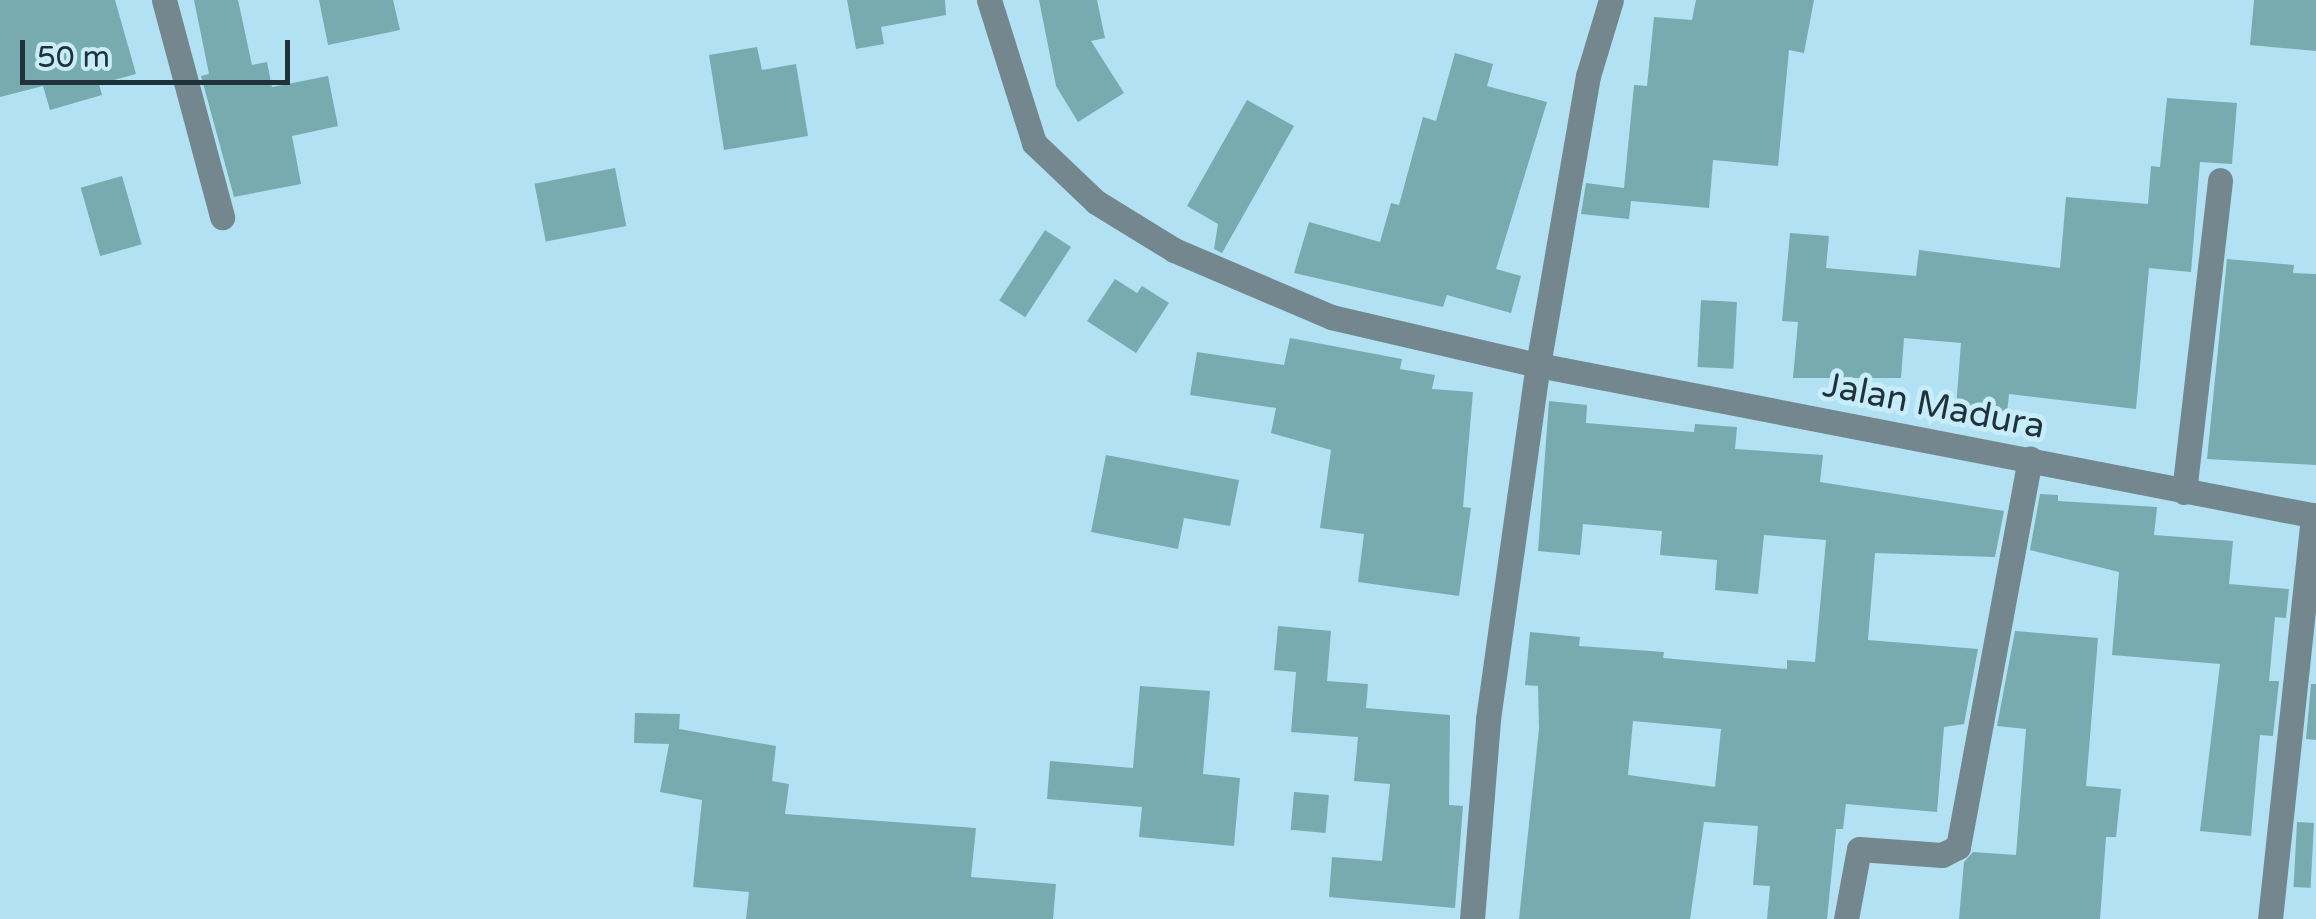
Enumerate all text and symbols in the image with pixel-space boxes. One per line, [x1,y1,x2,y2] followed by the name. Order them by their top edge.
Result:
[25,20,295,82] scale bar
[37,39,110,76] text: 50 m
[1820,364,2048,448] street label: Jalan Madura

